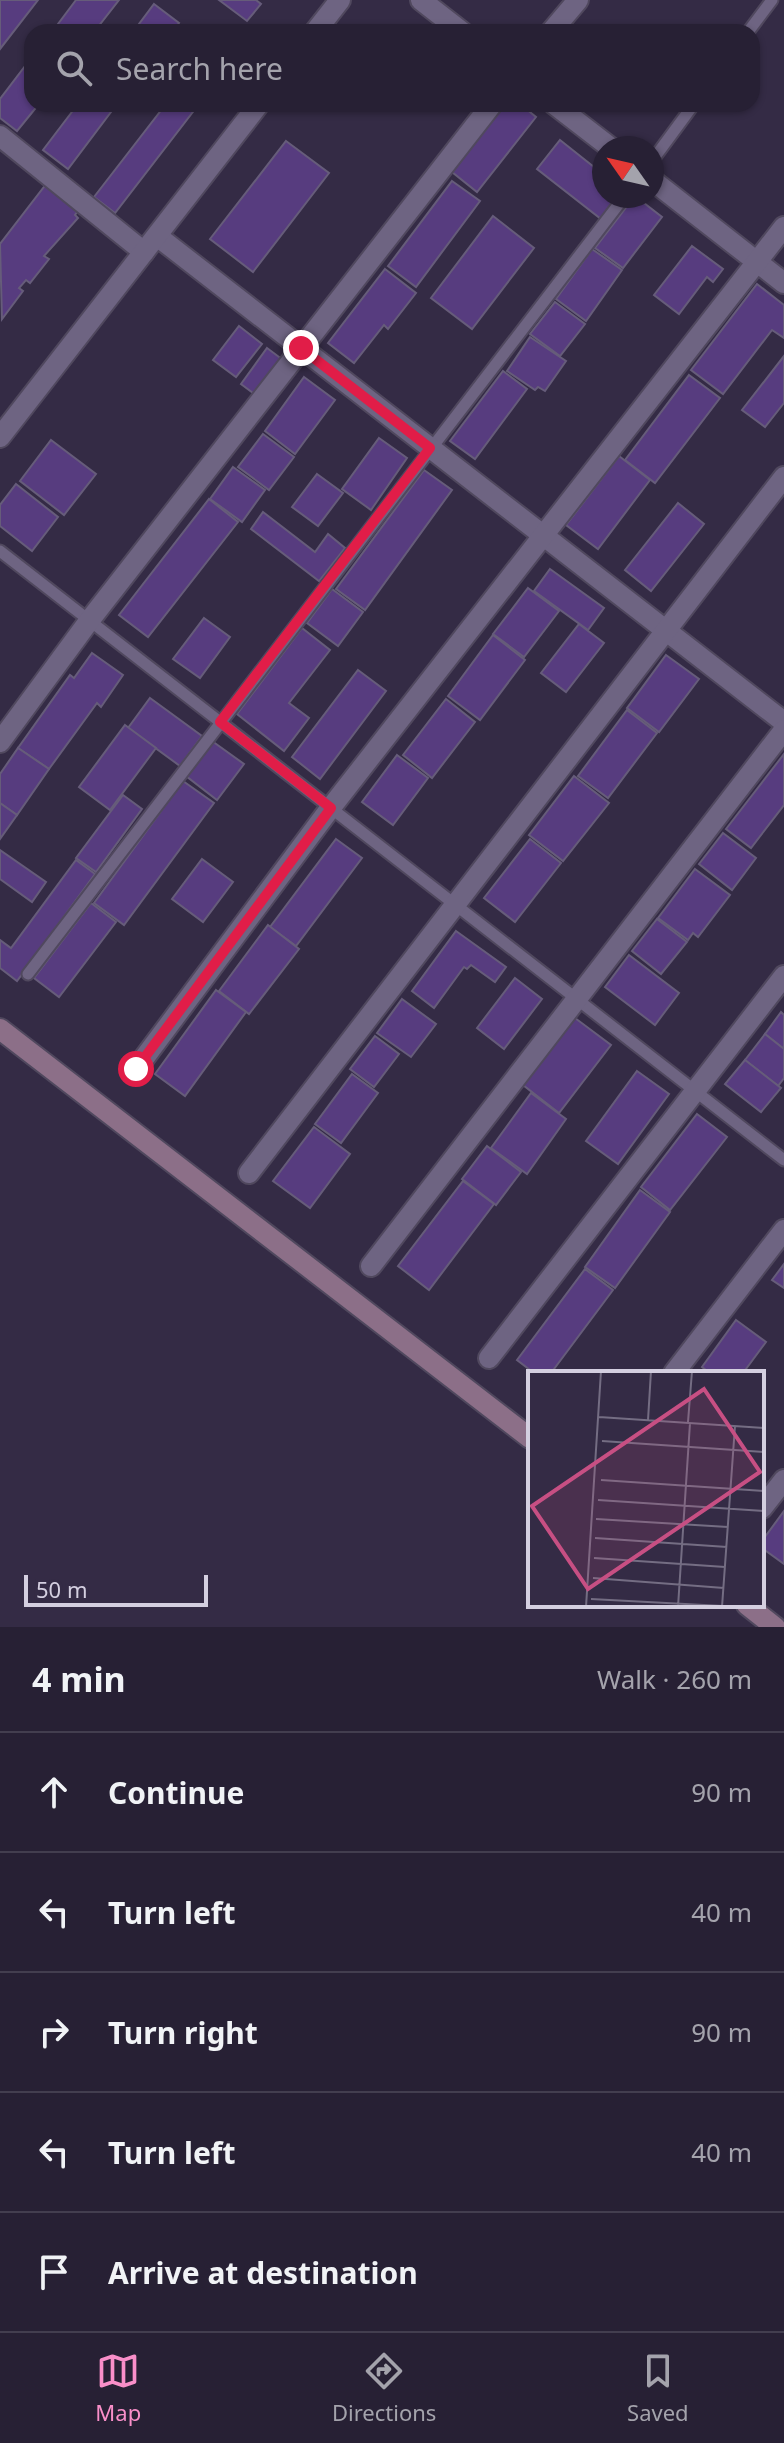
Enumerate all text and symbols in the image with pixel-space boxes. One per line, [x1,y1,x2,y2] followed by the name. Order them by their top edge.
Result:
[24,24,760,112] search box
[52,46,96,90] icon: search
[116,48,283,89] text: Search here
[592,136,664,208] north arrow
[283,330,319,366] route end
[118,1051,154,1087] route start
[528,1371,764,1607] inset map
[24,1571,208,1607] scale bar
[36,1574,87,1604] text: 50 m
[32,1656,126,1702] text: 4 min
[597,1661,752,1697] text: Walk · 260 m
[32,1770,76,1814] icon: ahead
[108,1772,244,1813] text: Continue
[691,1774,752,1810] text: 90 m
[32,1890,76,1934] icon: left
[108,1892,236,1933] text: Turn left
[691,1894,752,1930] text: 40 m
[32,2010,76,2054] icon: right
[108,2012,258,2053] text: Turn right
[691,2014,752,2050] text: 90 m
[32,2130,76,2174] icon: left
[108,2132,236,2173] text: Turn left
[691,2134,752,2170] text: 40 m
[32,2250,76,2294] icon: arrive
[108,2252,418,2293] text: Arrive at destination
[95,2349,141,2427] tab: Map
[332,2349,436,2427] tab: Directions
[627,2349,689,2427] tab: Saved

